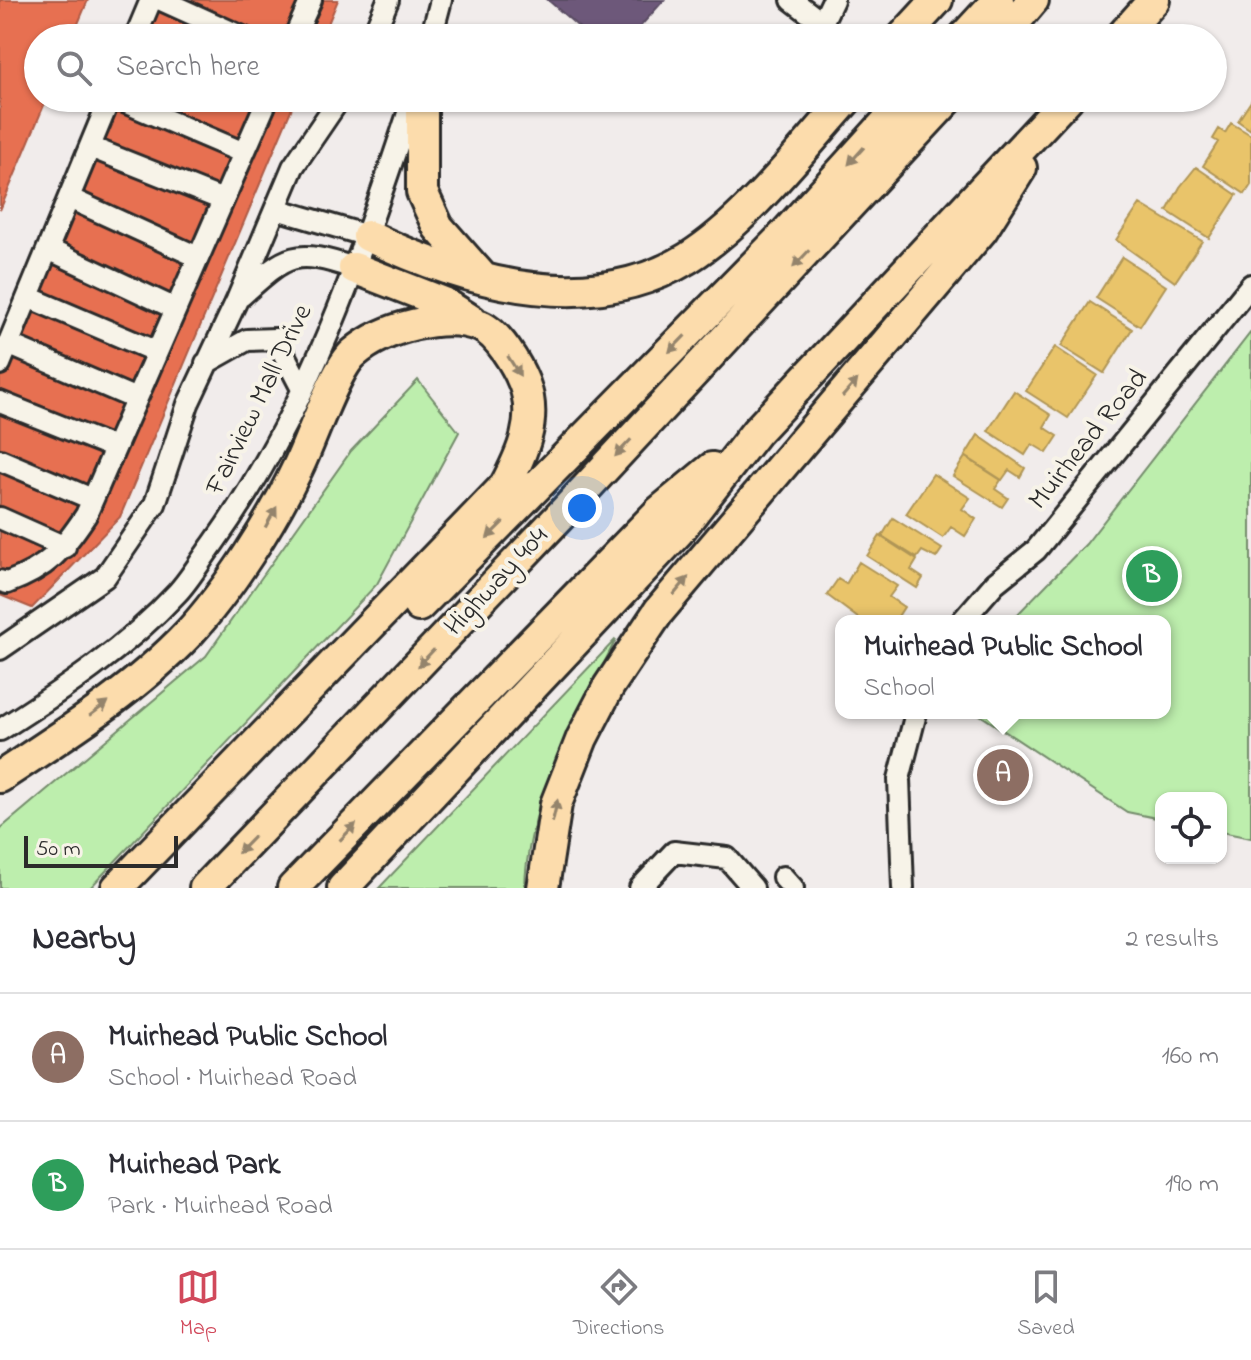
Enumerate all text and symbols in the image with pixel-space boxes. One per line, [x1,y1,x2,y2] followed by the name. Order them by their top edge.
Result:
[24,24,1227,112] search box
[52,46,96,90] icon: search
[116,46,260,90] text: Search here
[847,146,865,165] one-way arrow
[793,249,811,268] one-way arrow
[196,297,324,503] street label: Fairview Mall Drive
[668,334,687,353] one-way arrow
[507,355,521,377] one-way arrow
[1019,360,1159,519] street label: Muirhead Road
[840,379,858,398] one-way arrow
[615,438,633,457] one-way arrow
[562,488,602,528] your location
[263,506,277,528] one-way arrow
[435,517,559,646] street label: Highway 404
[486,520,505,539] one-way arrow
[1126,546,1178,606] pin: B
[671,576,689,595] one-way arrow
[835,615,1171,719] popup
[863,626,1143,670] text: Muirhead Public School
[417,648,435,667] one-way arrow
[863,670,935,708] text: School
[88,702,109,717] one-way arrow
[977,745,1029,805] pin: A
[1155,792,1227,864] map controls
[1155,792,1227,864] button: locate
[549,798,562,823] one-way arrow
[338,823,356,842] one-way arrow
[24,832,178,868] scale bar
[36,834,81,866] text: 50 m
[237,836,255,855] one-way arrow
[32,915,136,965] text: Nearby
[1126,921,1219,959] text: 2 results
[108,1016,387,1060] text: Muirhead Public School
[50,1038,66,1076] text: A
[1161,1038,1219,1076] text: 160 m
[108,1060,357,1098] text: School · Muirhead Road
[108,1144,280,1188] text: Muirhead Park
[49,1166,67,1204] text: B
[1165,1166,1219,1204] text: 190 m
[108,1188,333,1226] text: Park · Muirhead Road
[176,1265,220,1345] tab: Map
[573,1265,664,1345] tab: Directions
[1017,1265,1075,1345] tab: Saved

